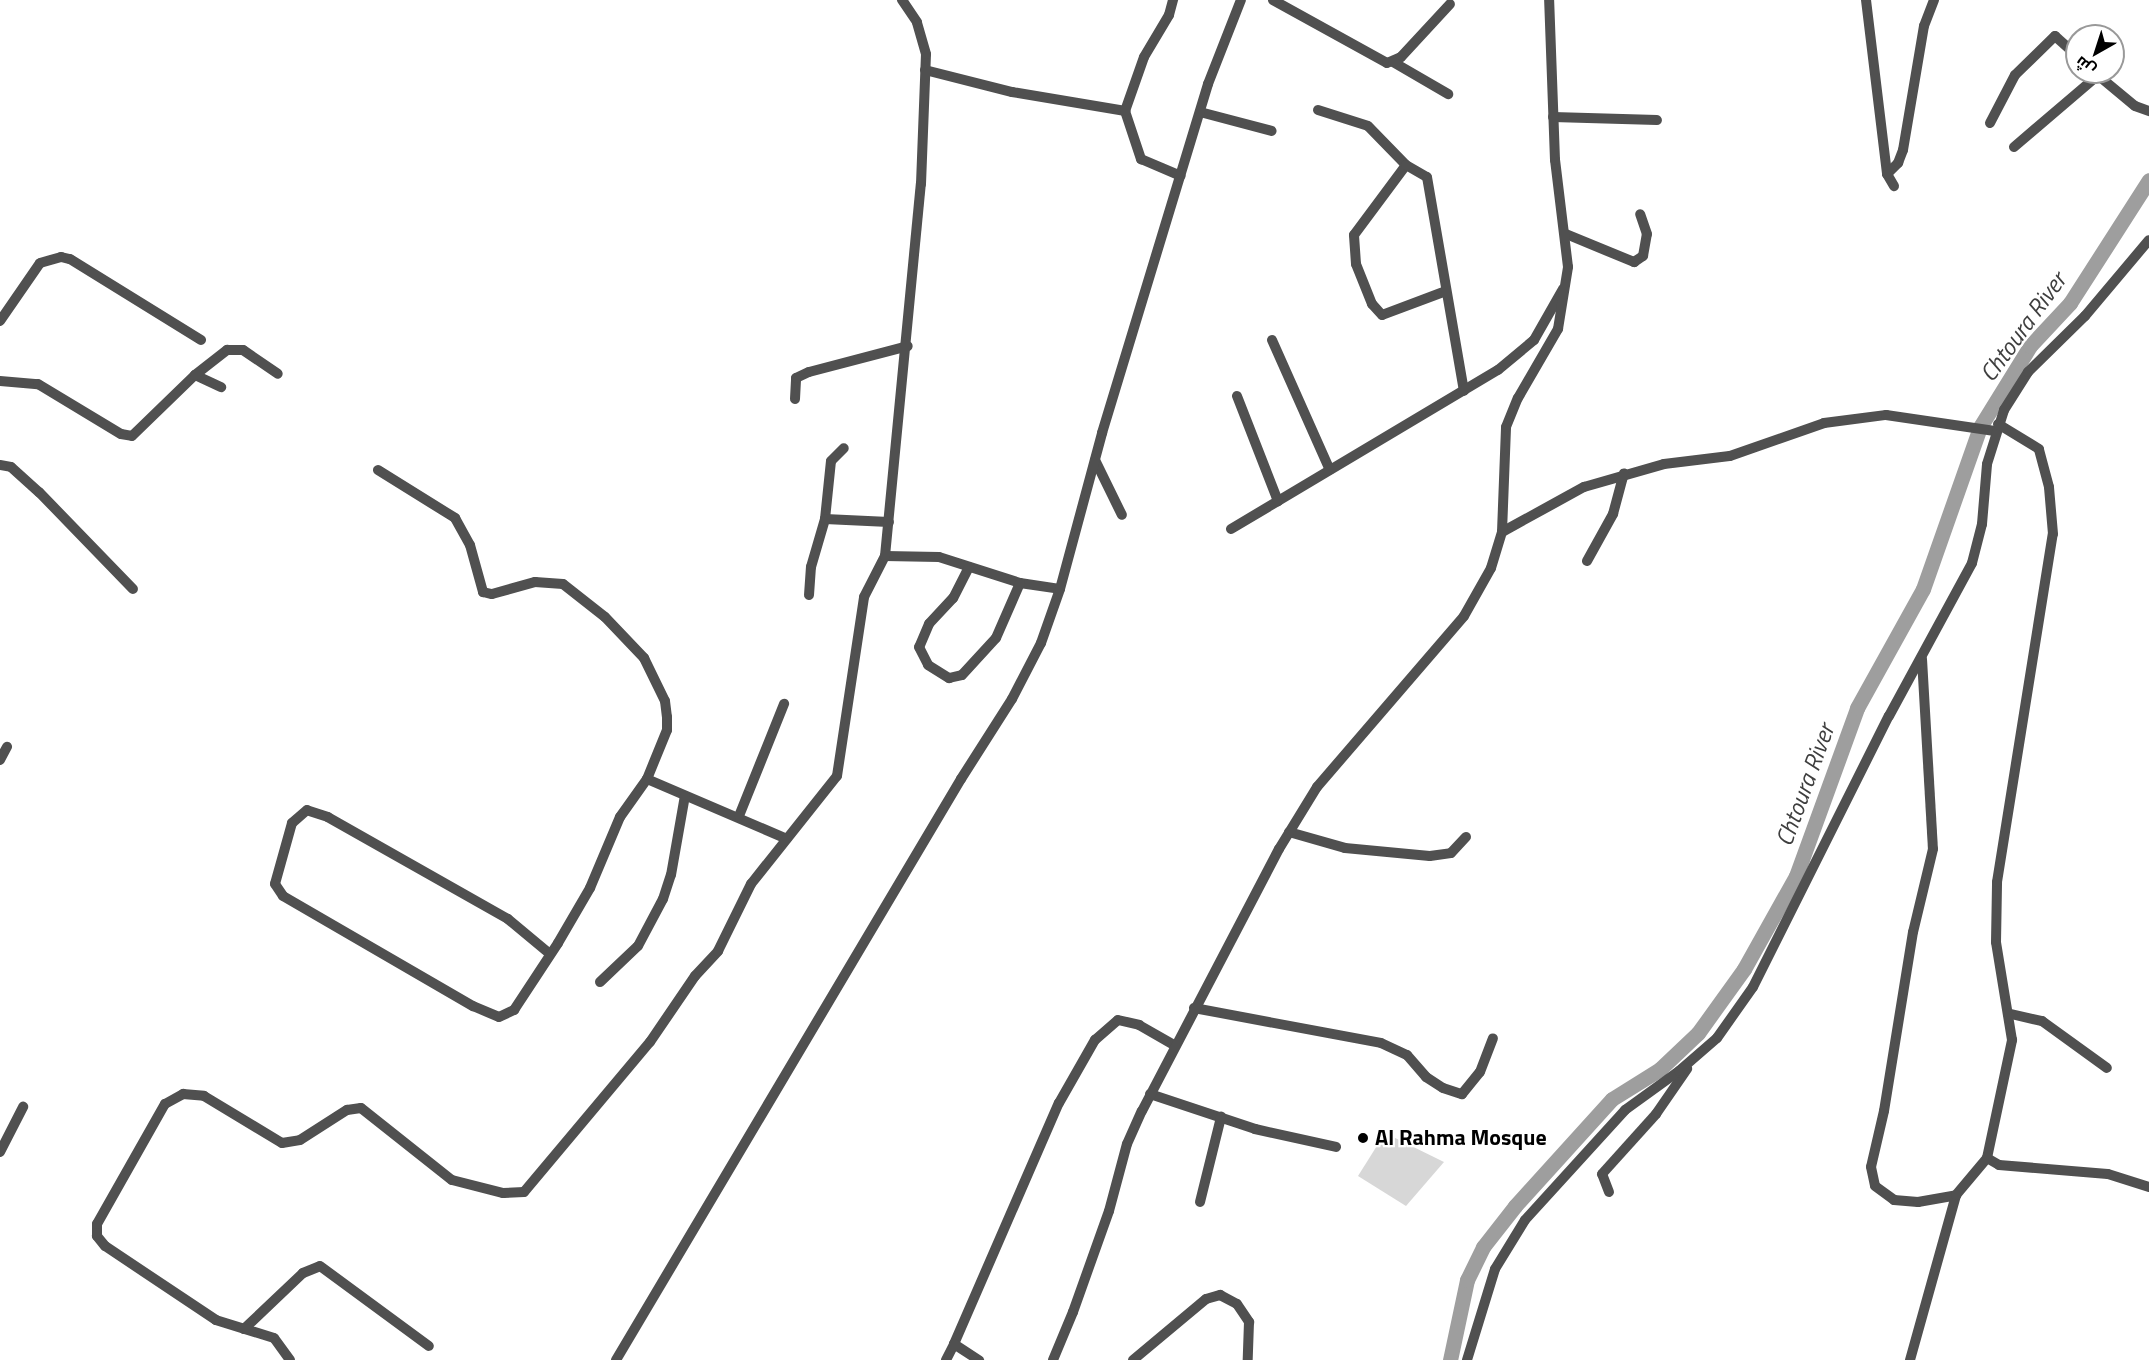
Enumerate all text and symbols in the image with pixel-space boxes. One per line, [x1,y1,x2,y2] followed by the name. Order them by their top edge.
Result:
[2065,24,2125,84] north arrow
[2069,51,2100,82] text: ش
[1974,267,2072,387] water label: Chtoura River
[1770,720,1840,850] water label: Chtoura River
[1375,1125,1547,1151] place label: Al Rahma Mosque
[1356,1131,1370,1145] marker: Al Rahma Mosque

